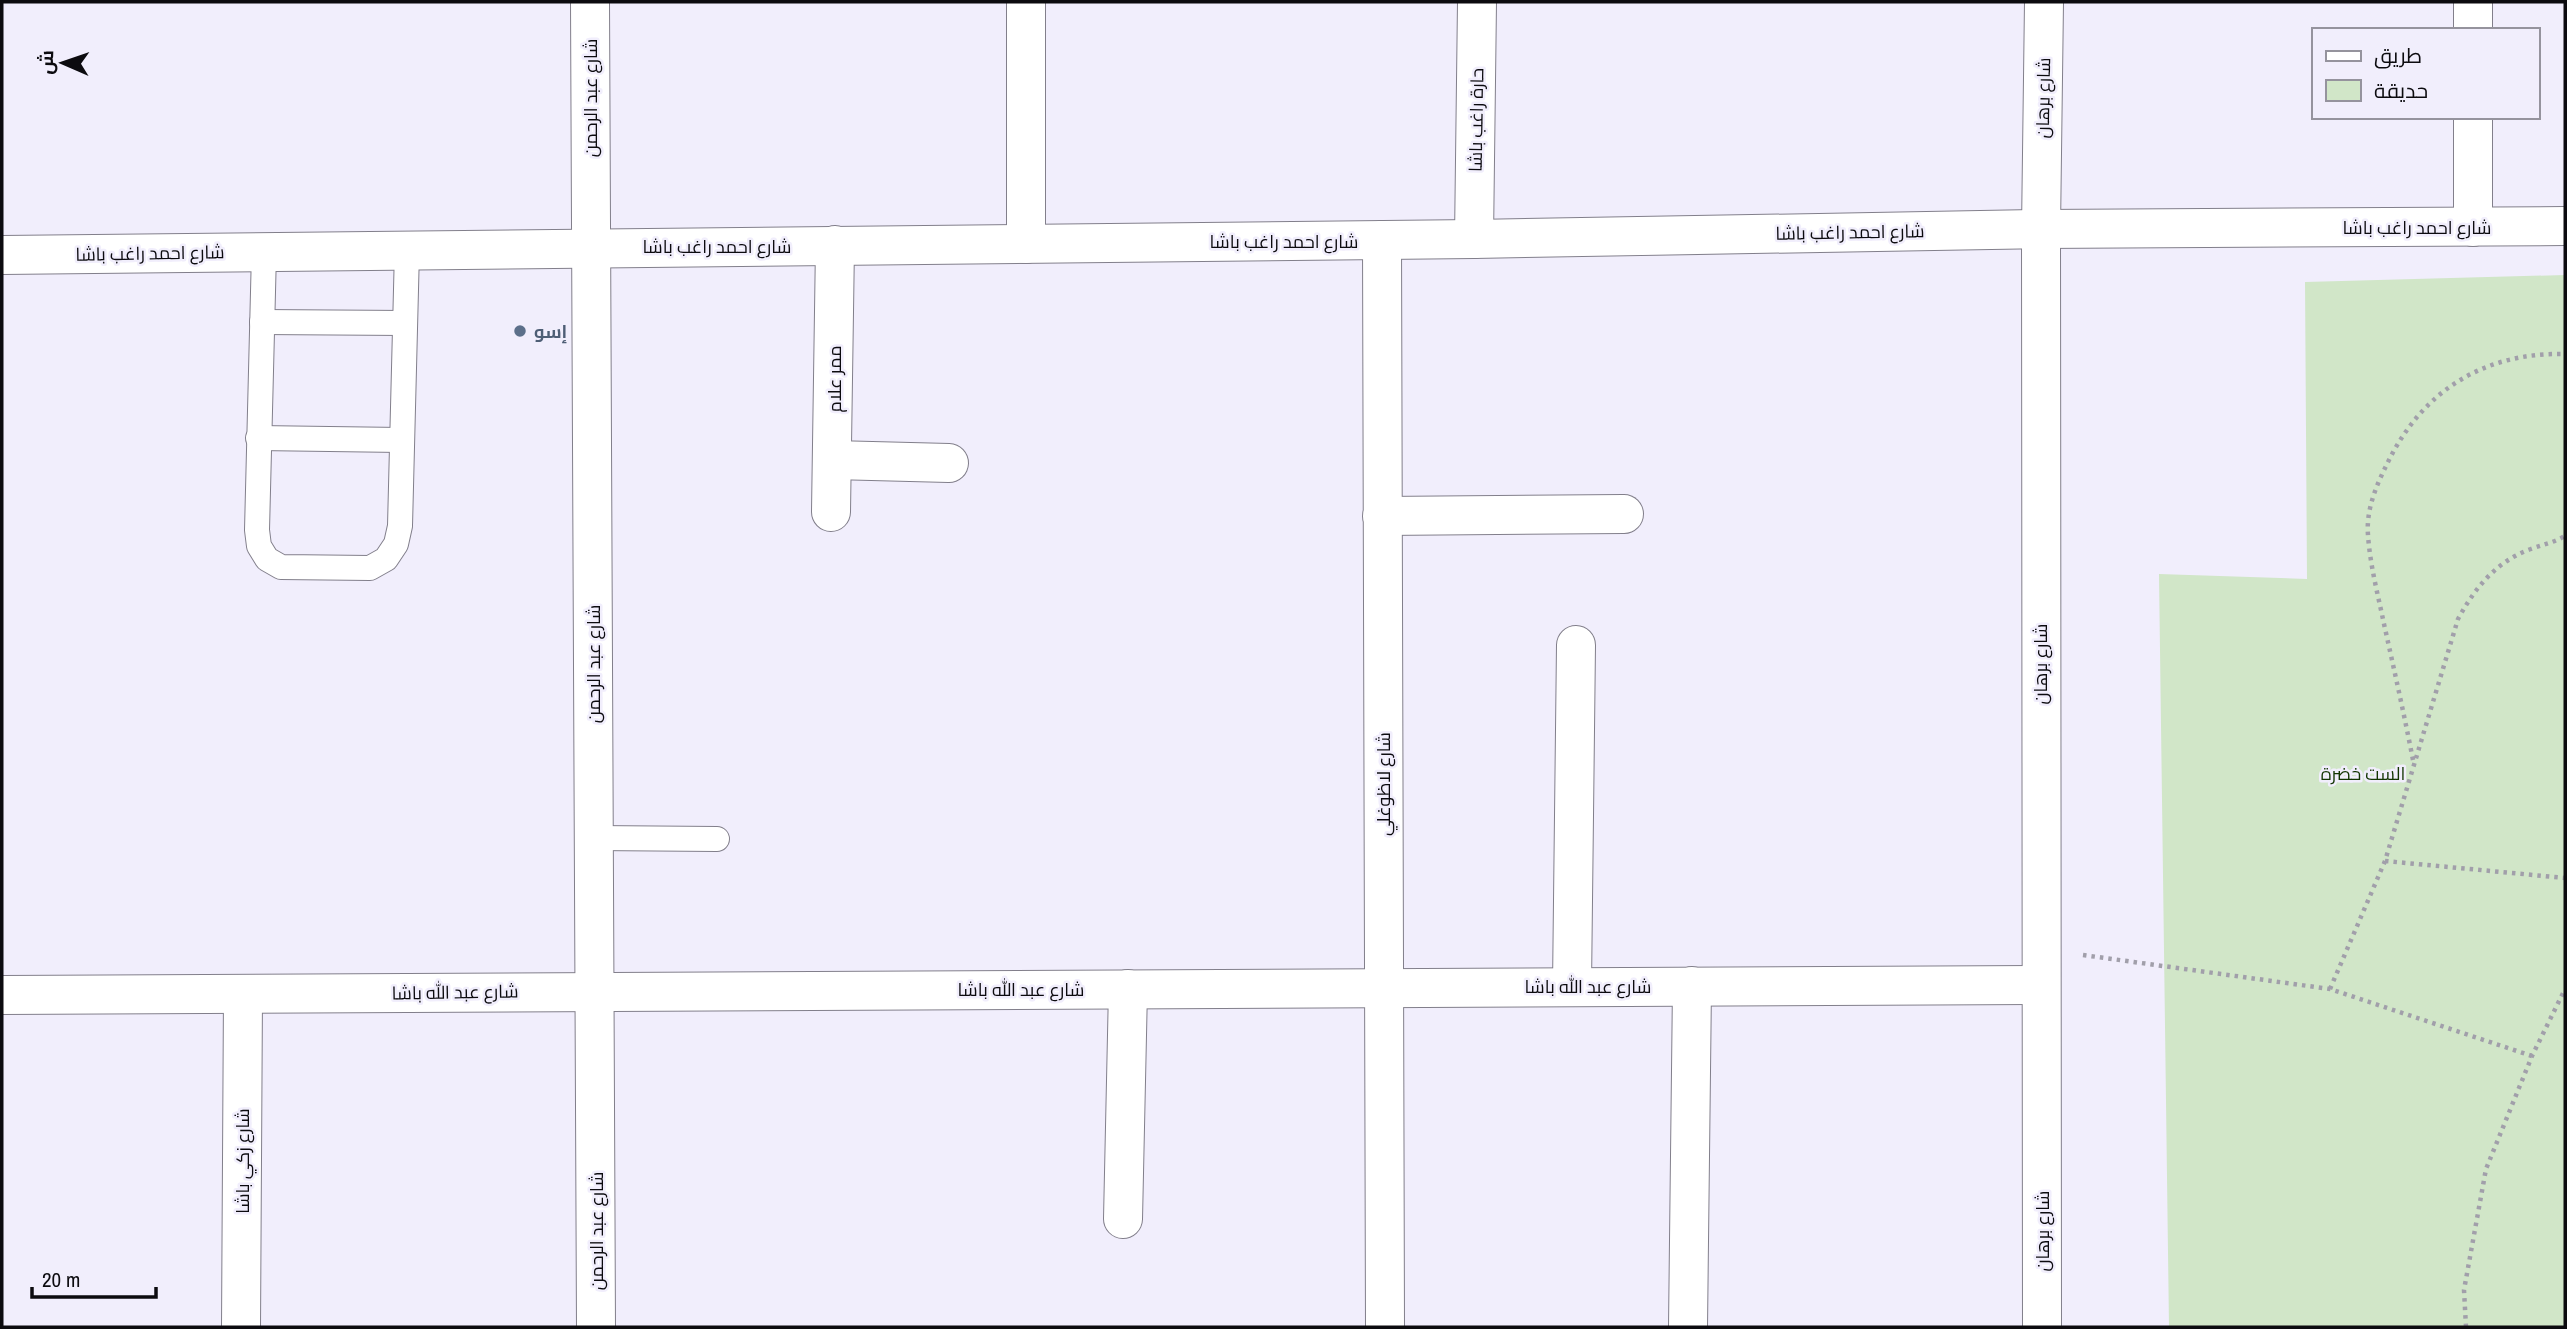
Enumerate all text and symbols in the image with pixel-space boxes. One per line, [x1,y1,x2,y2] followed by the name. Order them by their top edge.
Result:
[28,28,98,98] north arrow
[2312,28,2539,119] legend
[578,39,603,157] street label: شارع عبد الرحمن
[2374,41,2422,70] text: طريق
[33,50,59,75] text: ش
[2030,57,2056,139] street label: شارع برهان
[1463,68,1489,172] street label: حارة راغب باشا
[2374,76,2428,105] text: حديقة
[2342,215,2492,240] street label: شارع احمد راغب باشا
[1775,218,1925,246] street label: شارع احمد راغب باشا
[1209,229,1359,254] street label: شارع احمد راغب باشا
[642,234,792,259] street label: شارع احمد راغب باشا
[75,239,225,267] street label: شارع احمد راغب باشا
[534,319,567,344] place label: إسو
[512,323,528,339] marker: إسو
[822,345,847,413] street label: ممر علام
[581,605,606,723] street label: شارع عبد الرحمن
[2028,624,2053,704] street label: شارع برهان
[1371,732,1398,836] street label: شارع لاظوغلي
[2321,761,2405,786] park label: الست خضرة
[1525,974,1651,999] street label: شارع عبد الله باشا
[958,977,1084,1002] street label: شارع عبد الله باشا
[391,978,519,1006] street label: شارع عبد الله باشا
[230,1108,257,1214] street label: شارع زكي باشا
[584,1172,609,1290] street label: شارع عبد الرحمن
[2030,1191,2055,1271] street label: شارع برهان
[32,1256,156,1300] scale bar
[42,1265,80,1294] text: 20 m

